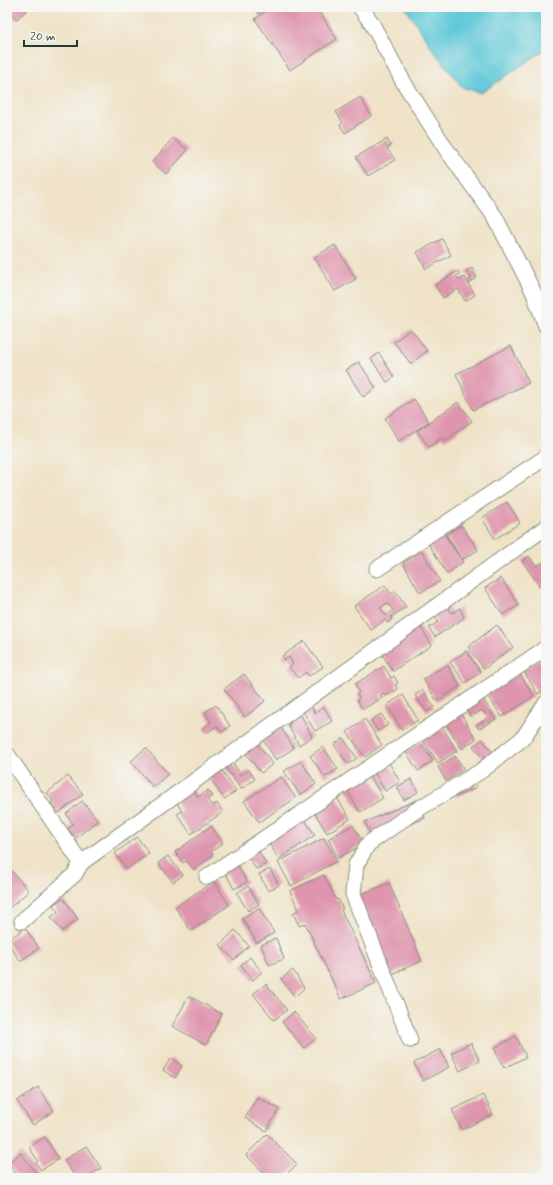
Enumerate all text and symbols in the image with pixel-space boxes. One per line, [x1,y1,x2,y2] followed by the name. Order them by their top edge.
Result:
[24,22,77,48] scale bar
[30,29,56,45] text: 20 m

